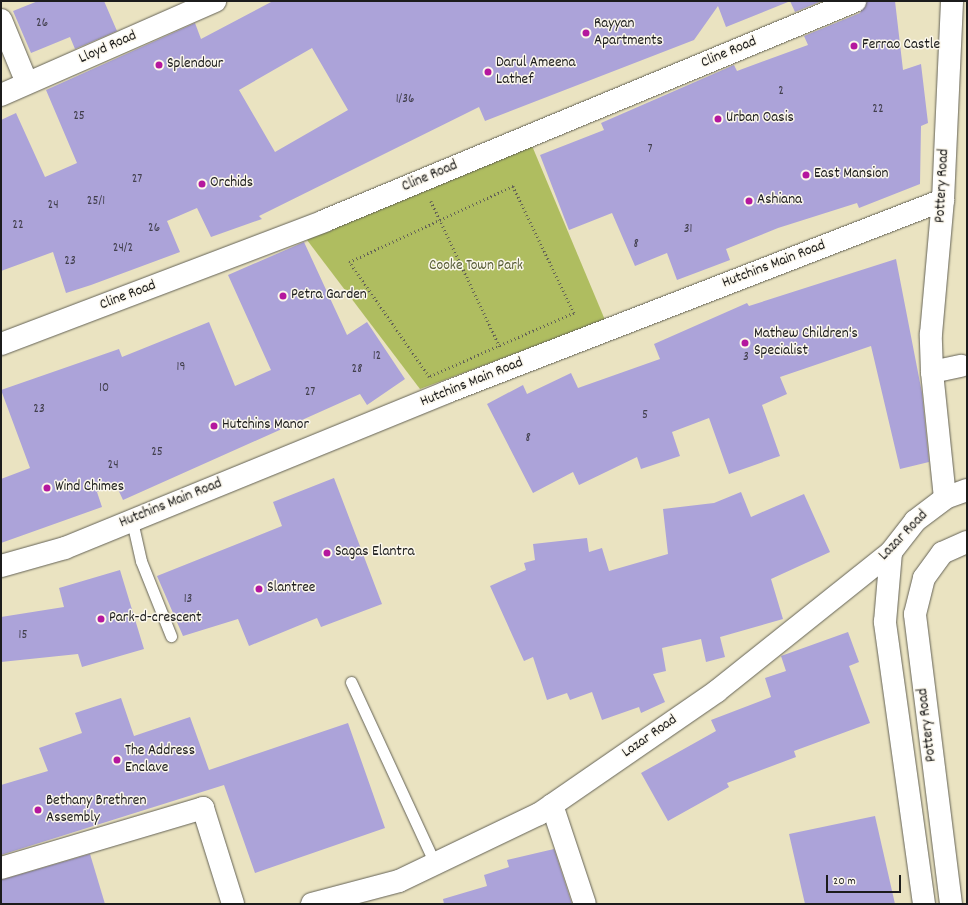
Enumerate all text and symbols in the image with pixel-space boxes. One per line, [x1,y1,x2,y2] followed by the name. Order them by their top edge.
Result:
[594,15,663,50] place label: Rayyan Apartments
[36,16,48,32] house number: 26
[76,27,140,69] street label: Lloyd Road
[581,28,591,38] marker: Rayyan Apartments
[698,33,760,73] street label: Cline Road
[862,37,940,55] place label: Ferrao Castle
[849,41,859,51] marker: Ferrao Castle
[496,54,575,89] place label: Darul Ameena Lathef
[167,56,223,74] place label: Splendour
[154,60,164,70] marker: Splendour
[483,67,493,77] marker: Darul Ameena Lathef
[778,84,784,100] house number: 2
[396,92,414,108] house number: 1/36
[872,102,884,118] house number: 22
[73,109,85,125] house number: 25
[726,110,794,128] place label: Urban Oasis
[713,114,723,124] marker: Urban Oasis
[648,142,652,158] house number: 7
[932,148,954,224] street label: Pottery Road
[399,157,461,197] street label: Cline Road
[814,166,889,184] place label: East Mansion
[801,170,811,180] marker: East Mansion
[132,172,142,188] house number: 27
[210,175,253,193] place label: Orchids
[197,179,207,189] marker: Orchids
[757,192,802,210] place label: Ashiana
[87,194,105,210] house number: 25/1
[744,196,754,206] marker: Ashiana
[47,198,59,214] house number: 24
[12,218,24,234] house number: 22
[148,221,160,237] house number: 26
[684,222,692,238] house number: 31
[633,237,639,253] house number: 8
[720,237,828,293] street label: Hutchins Main Road
[113,241,133,257] house number: 24/2
[64,254,76,270] house number: 23
[429,258,523,276] park label: Cooke Town Park
[97,277,159,315] street label: Cline Road
[291,287,367,305] place label: Petra Garden
[278,291,288,301] marker: Petra Garden
[754,325,858,360] place label: Mathew Children's Specialist
[739,337,751,349] marker: Mathew Children's Specialist
[373,349,381,365] house number: 12
[743,350,749,366] house number: 3
[418,354,526,412] street label: Hutchins Main Road
[177,360,185,376] house number: 19
[352,362,362,378] house number: 28
[99,381,109,397] house number: 10
[305,385,315,401] house number: 27
[33,402,45,418] house number: 23
[642,408,648,424] house number: 5
[222,417,309,435] place label: Hutchins Manor
[209,421,219,431] marker: Hutchins Manor
[525,431,531,447] house number: 8
[151,445,163,461] house number: 25
[107,458,119,474] house number: 24
[117,475,225,533] street label: Hutchins Main Road
[55,479,124,497] place label: Wind Chimes
[42,483,52,493] marker: Wind Chimes
[876,507,932,565] street label: Lazar Road
[335,544,414,562] place label: Sagas Elantra
[322,548,332,558] marker: Sagas Elantra
[267,580,315,598] place label: Slantree
[254,584,264,594] marker: Slantree
[184,592,192,608] house number: 13
[109,610,201,628] place label: Park-d-crescent
[96,614,106,624] marker: Park-d-crescent
[19,628,27,644] house number: 15
[915,687,941,763] street label: Pottery Road
[619,712,681,762] street label: Lazar Road
[125,742,195,777] place label: The Address Enclave
[112,755,122,765] marker: The Address Enclave
[46,792,146,827] place label: Bethany Brethren Assembly
[33,805,43,815] marker: Bethany Brethren Assembly
[828,867,903,893] scale bar
[833,873,856,890] text: 20 m

